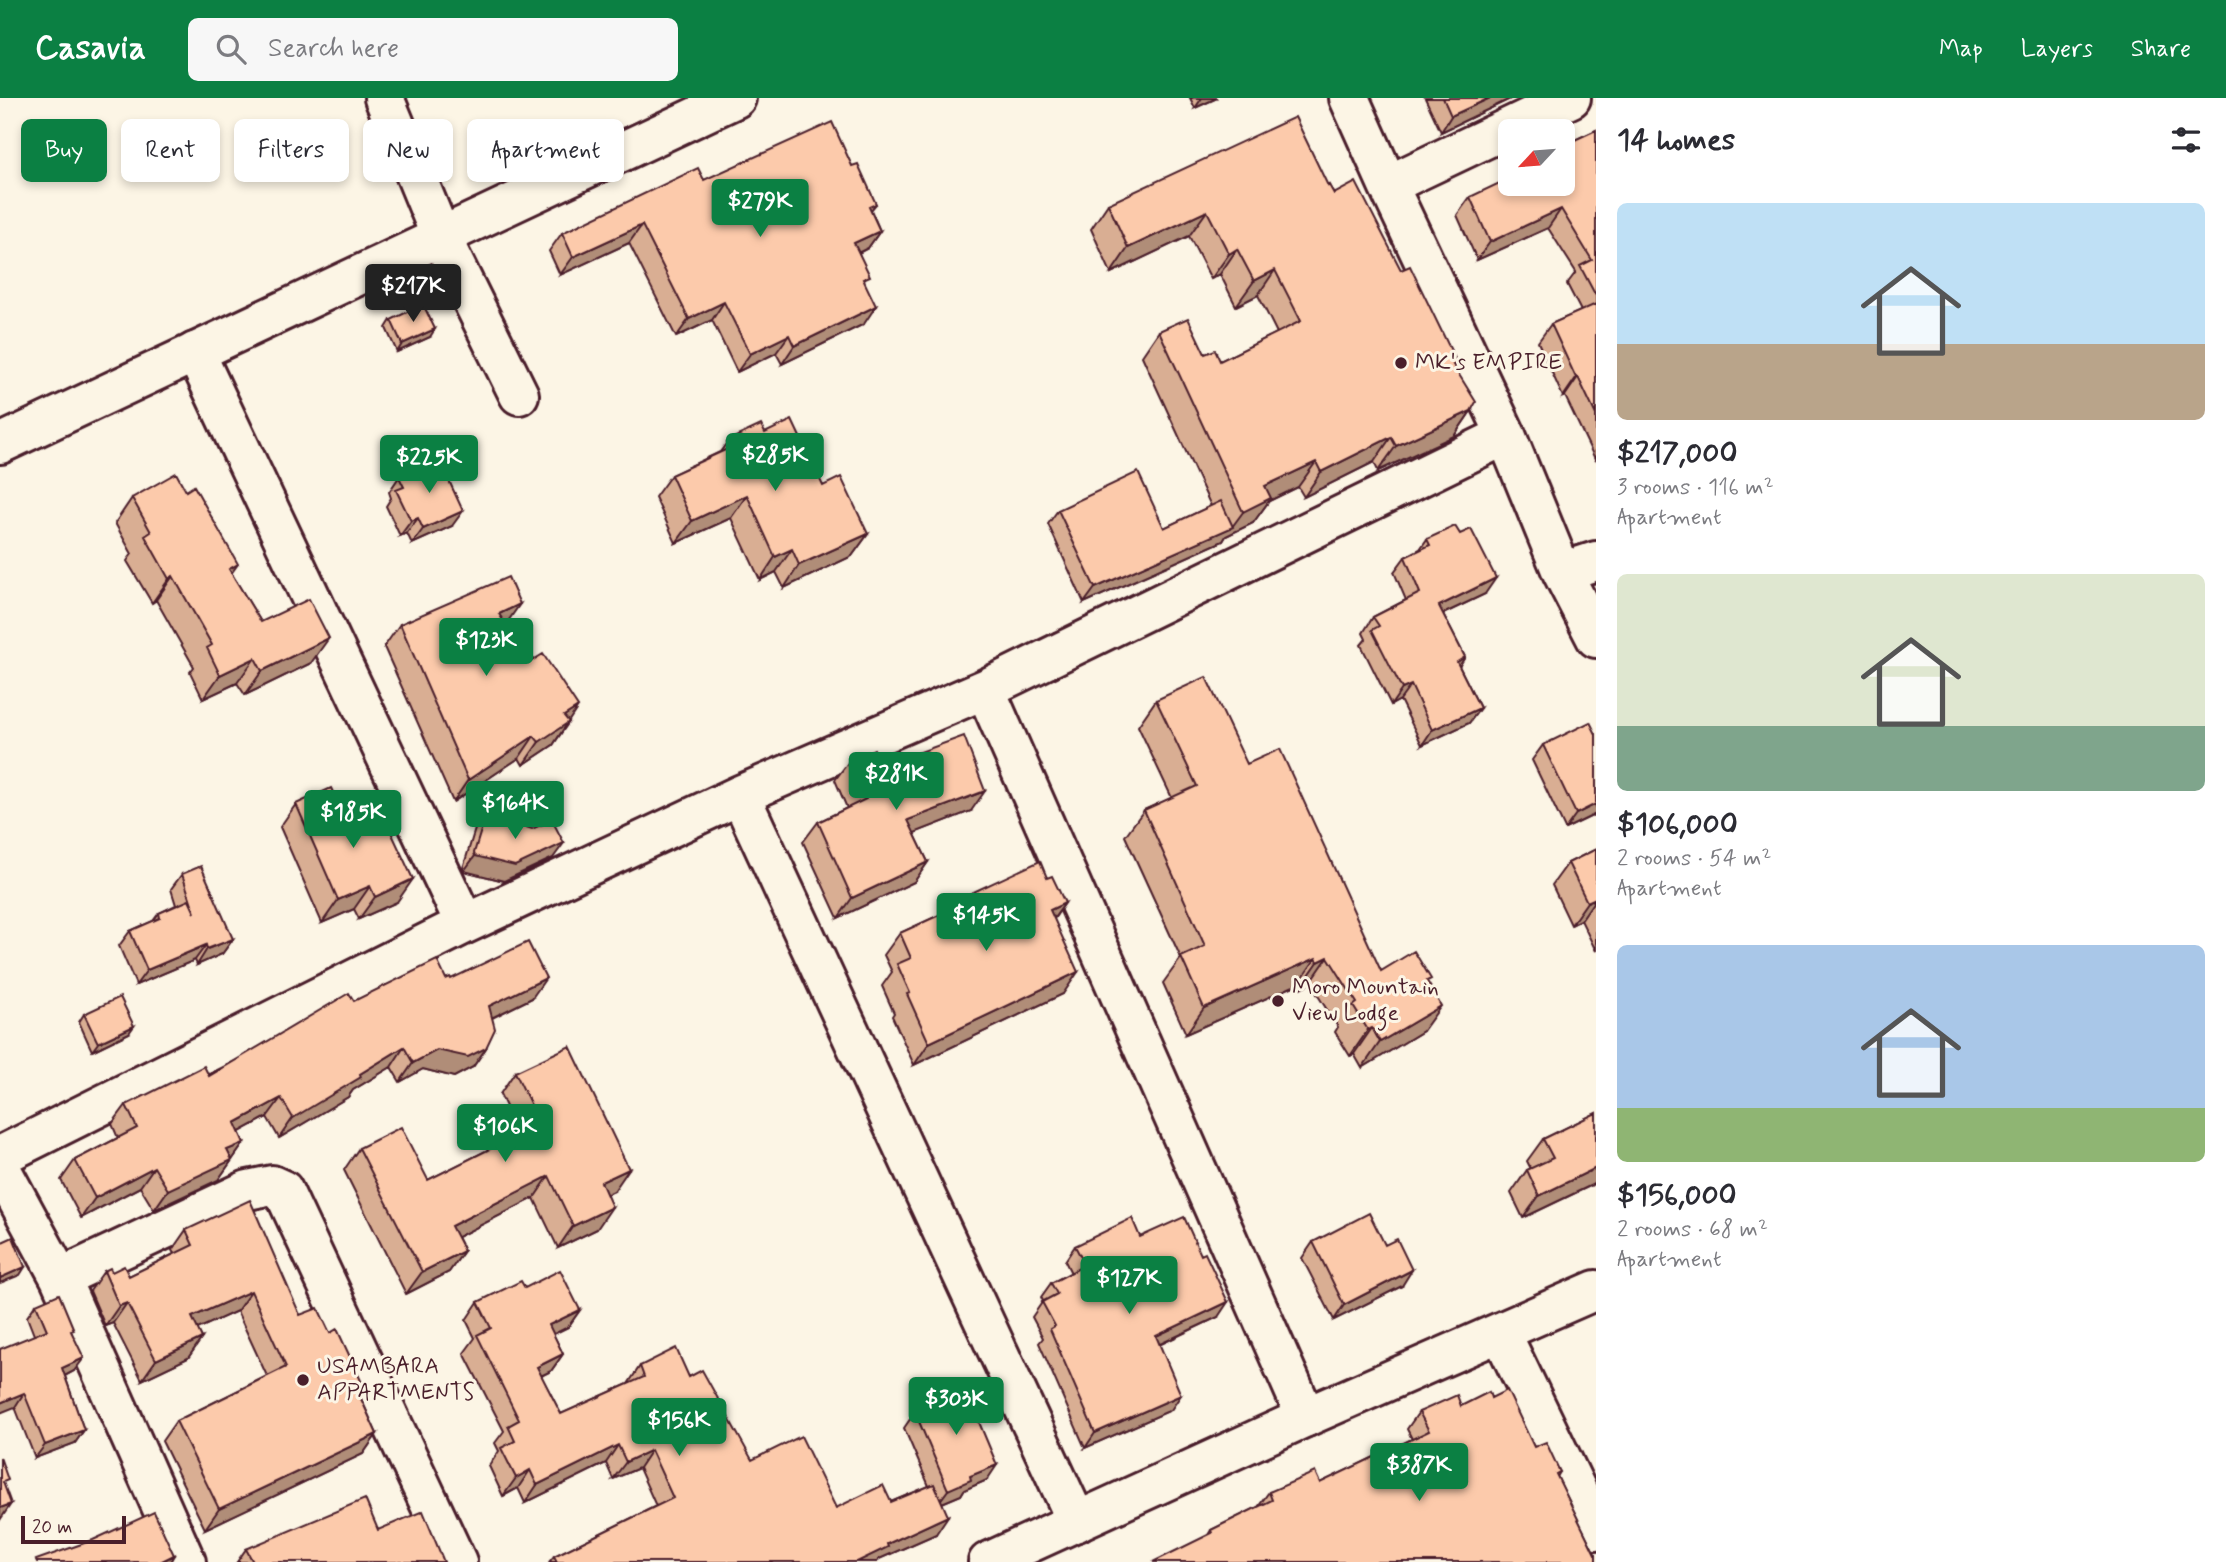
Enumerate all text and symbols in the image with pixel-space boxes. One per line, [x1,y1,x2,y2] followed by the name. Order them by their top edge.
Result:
[188,18,678,81] search box
[35,27,146,71] text: Casavia
[212,30,250,68] icon: search
[268,32,399,66] text: Search here
[1939,34,1983,65] text: Map
[2021,34,2093,65] text: Layers
[2131,34,2191,65] text: Share
[21,119,107,182] chip: Buy
[121,119,220,182] chip: Rent
[234,119,349,182] chip: Filters
[363,119,453,182] chip: New
[467,119,624,182] chip: Apartment
[1498,119,1575,196] north arrow
[1498,119,1575,196] map controls
[1617,121,1735,160] text: 14 homes
[2167,121,2205,159] icon: filters
[711,180,809,239] pin: $279K
[728,187,792,217] text: $279K
[1848,248,1974,374] icon: home
[364,264,462,324] pin: $217K
[381,272,445,302] text: $217K
[1415,348,1562,378] place label: MK's EMPIRE
[1393,355,1409,371] marker: MK's EMPIRE
[726,434,824,493] pin: $285K
[1617,434,1737,473] text: $217,000
[380,436,478,495] pin: $225K
[742,441,808,471] text: $285K
[396,443,462,473] text: $225K
[1617,473,1774,503] text: 3 rooms · 116 m²
[1617,503,1722,533] text: Apartment
[437,618,535,678] pin: $123K
[1848,619,1974,745] icon: home
[455,626,517,656] text: $123K
[847,752,945,812] pin: $281K
[865,760,927,790] text: $281K
[466,782,564,841] pin: $164K
[482,789,548,819] text: $164K
[304,790,402,850] pin: $185K
[320,798,386,828] text: $185K
[1617,805,1738,844] text: $106,000
[1617,844,1771,874] text: 2 rooms · 54 m²
[1617,874,1722,904] text: Apartment
[937,894,1035,953] pin: $145K
[953,901,1019,931] text: $145K
[1292,973,1439,1031] place label: Moro Mountain View Lodge
[1848,990,1974,1116] icon: home
[1270,993,1286,1009] marker: Moro Mountain View Lodge
[456,1104,554,1164] pin: $106K
[473,1112,537,1142] text: $106K
[1617,1176,1737,1215] text: $156,000
[1617,1215,1768,1245] text: 2 rooms · 68 m²
[1617,1245,1722,1275] text: Apartment
[1080,1256,1178,1316] pin: $127K
[1096,1264,1162,1294] text: $127K
[317,1352,475,1408] place label: USAMBARA APPARTMENTS
[295,1372,311,1388] marker: USAMBARA APPARTMENTS
[907,1378,1005,1437] pin: $303K
[925,1385,987,1415] text: $303K
[630,1398,728,1458] pin: $156K
[647,1406,711,1436] text: $156K
[1370,1444,1468,1503] pin: $387K
[1386,1451,1452,1481] text: $387K
[21,1513,126,1545] scale bar
[32,1515,72,1540] text: 20 m

